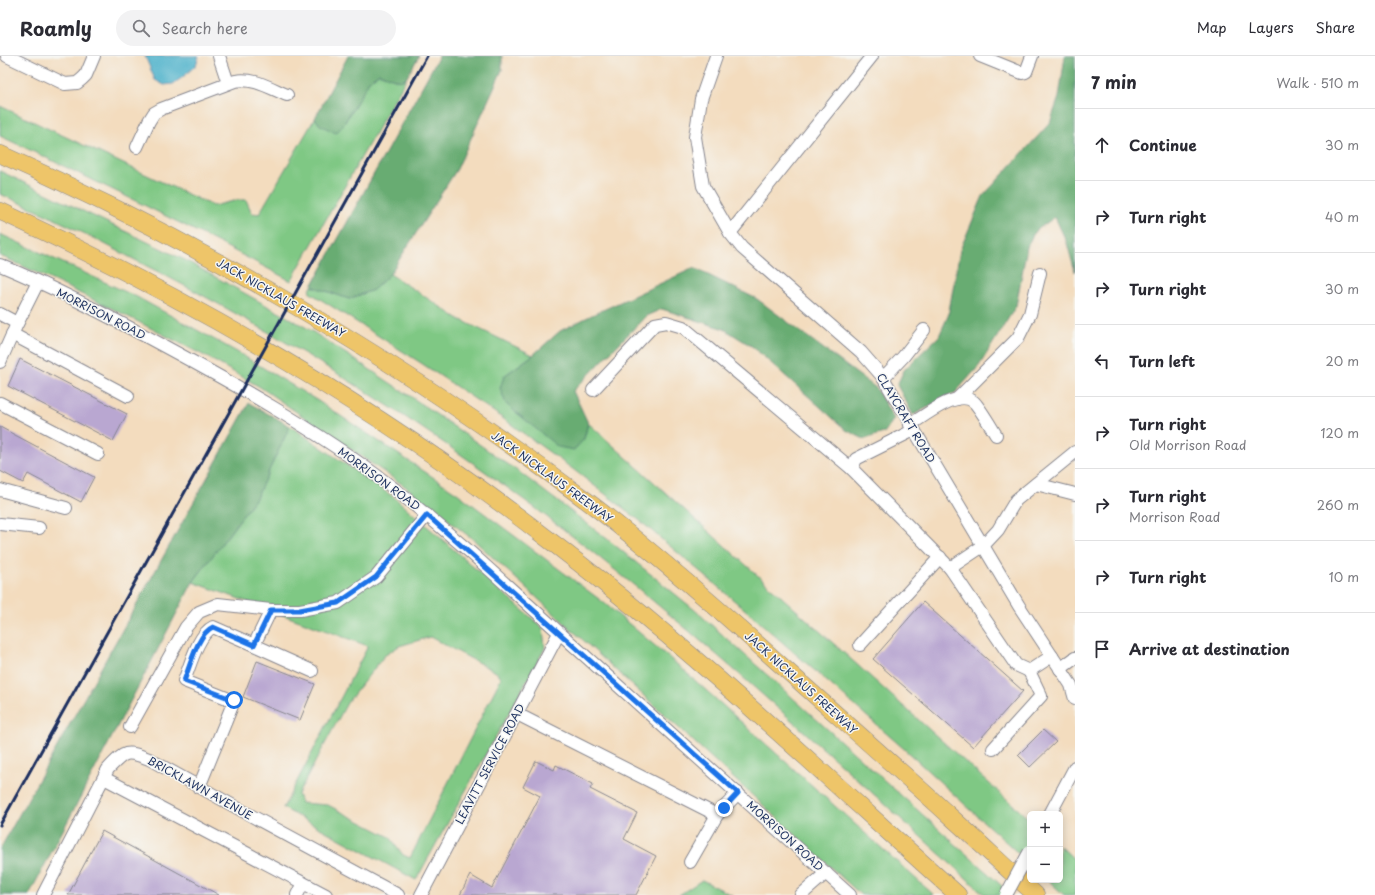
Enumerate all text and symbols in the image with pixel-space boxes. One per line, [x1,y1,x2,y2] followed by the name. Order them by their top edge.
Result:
[116,10,396,46] search box
[20,14,92,42] text: Roamly
[162,16,248,39] text: Search here
[130,17,152,39] icon: search
[1197,17,1227,38] text: Map
[1249,17,1294,38] text: Layers
[1316,17,1355,38] text: Share
[1091,69,1137,95] text: 7 min
[1276,73,1359,92] text: Walk · 510 m
[1129,133,1197,156] text: Continue
[1091,134,1113,156] icon: ahead
[1325,135,1359,154] text: 30 m
[1129,205,1206,228] text: Turn right
[1091,206,1113,228] icon: right
[1325,207,1359,226] text: 40 m
[214,254,349,342] street label: JACK NICKLAUS FREEWAY
[1129,277,1206,300] text: Turn right
[1091,278,1113,300] icon: right
[1325,279,1359,298] text: 30 m
[54,284,149,343] street label: MORRISON ROAD
[1129,349,1195,372] text: Turn left
[1091,350,1113,372] icon: left
[1325,351,1359,370] text: 20 m
[873,370,940,466] street label: CLAYCRAFT ROAD
[1129,412,1206,435] text: Turn right
[1091,422,1113,444] icon: right
[1320,423,1359,442] text: 120 m
[488,427,617,527] street label: JACK NICKLAUS FREEWAY
[1129,435,1246,454] text: Old Morrison Road
[335,443,424,514] street label: MORRISON ROAD
[1129,484,1206,507] text: Turn right
[1091,494,1113,516] icon: right
[1317,495,1359,514] text: 260 m
[1129,507,1220,526] text: Morrison Road
[1129,565,1206,588] text: Turn right
[1091,566,1113,588] icon: right
[1329,567,1359,586] text: 10 m
[741,627,862,738] street label: JACK NICKLAUS FREEWAY
[1129,637,1290,660] text: Arrive at destination
[1091,638,1113,660] icon: arrive
[225,691,243,709] route start
[451,700,529,827] street label: LEAVITT SERVICE ROAD
[145,752,256,824] street label: BRICKLAWN AVENUE
[743,796,828,875] street label: MORRISON ROAD
[715,799,733,817] route end
[1027,811,1063,883] map controls
[1027,811,1063,847] button: +
[1027,847,1063,883] button: −

